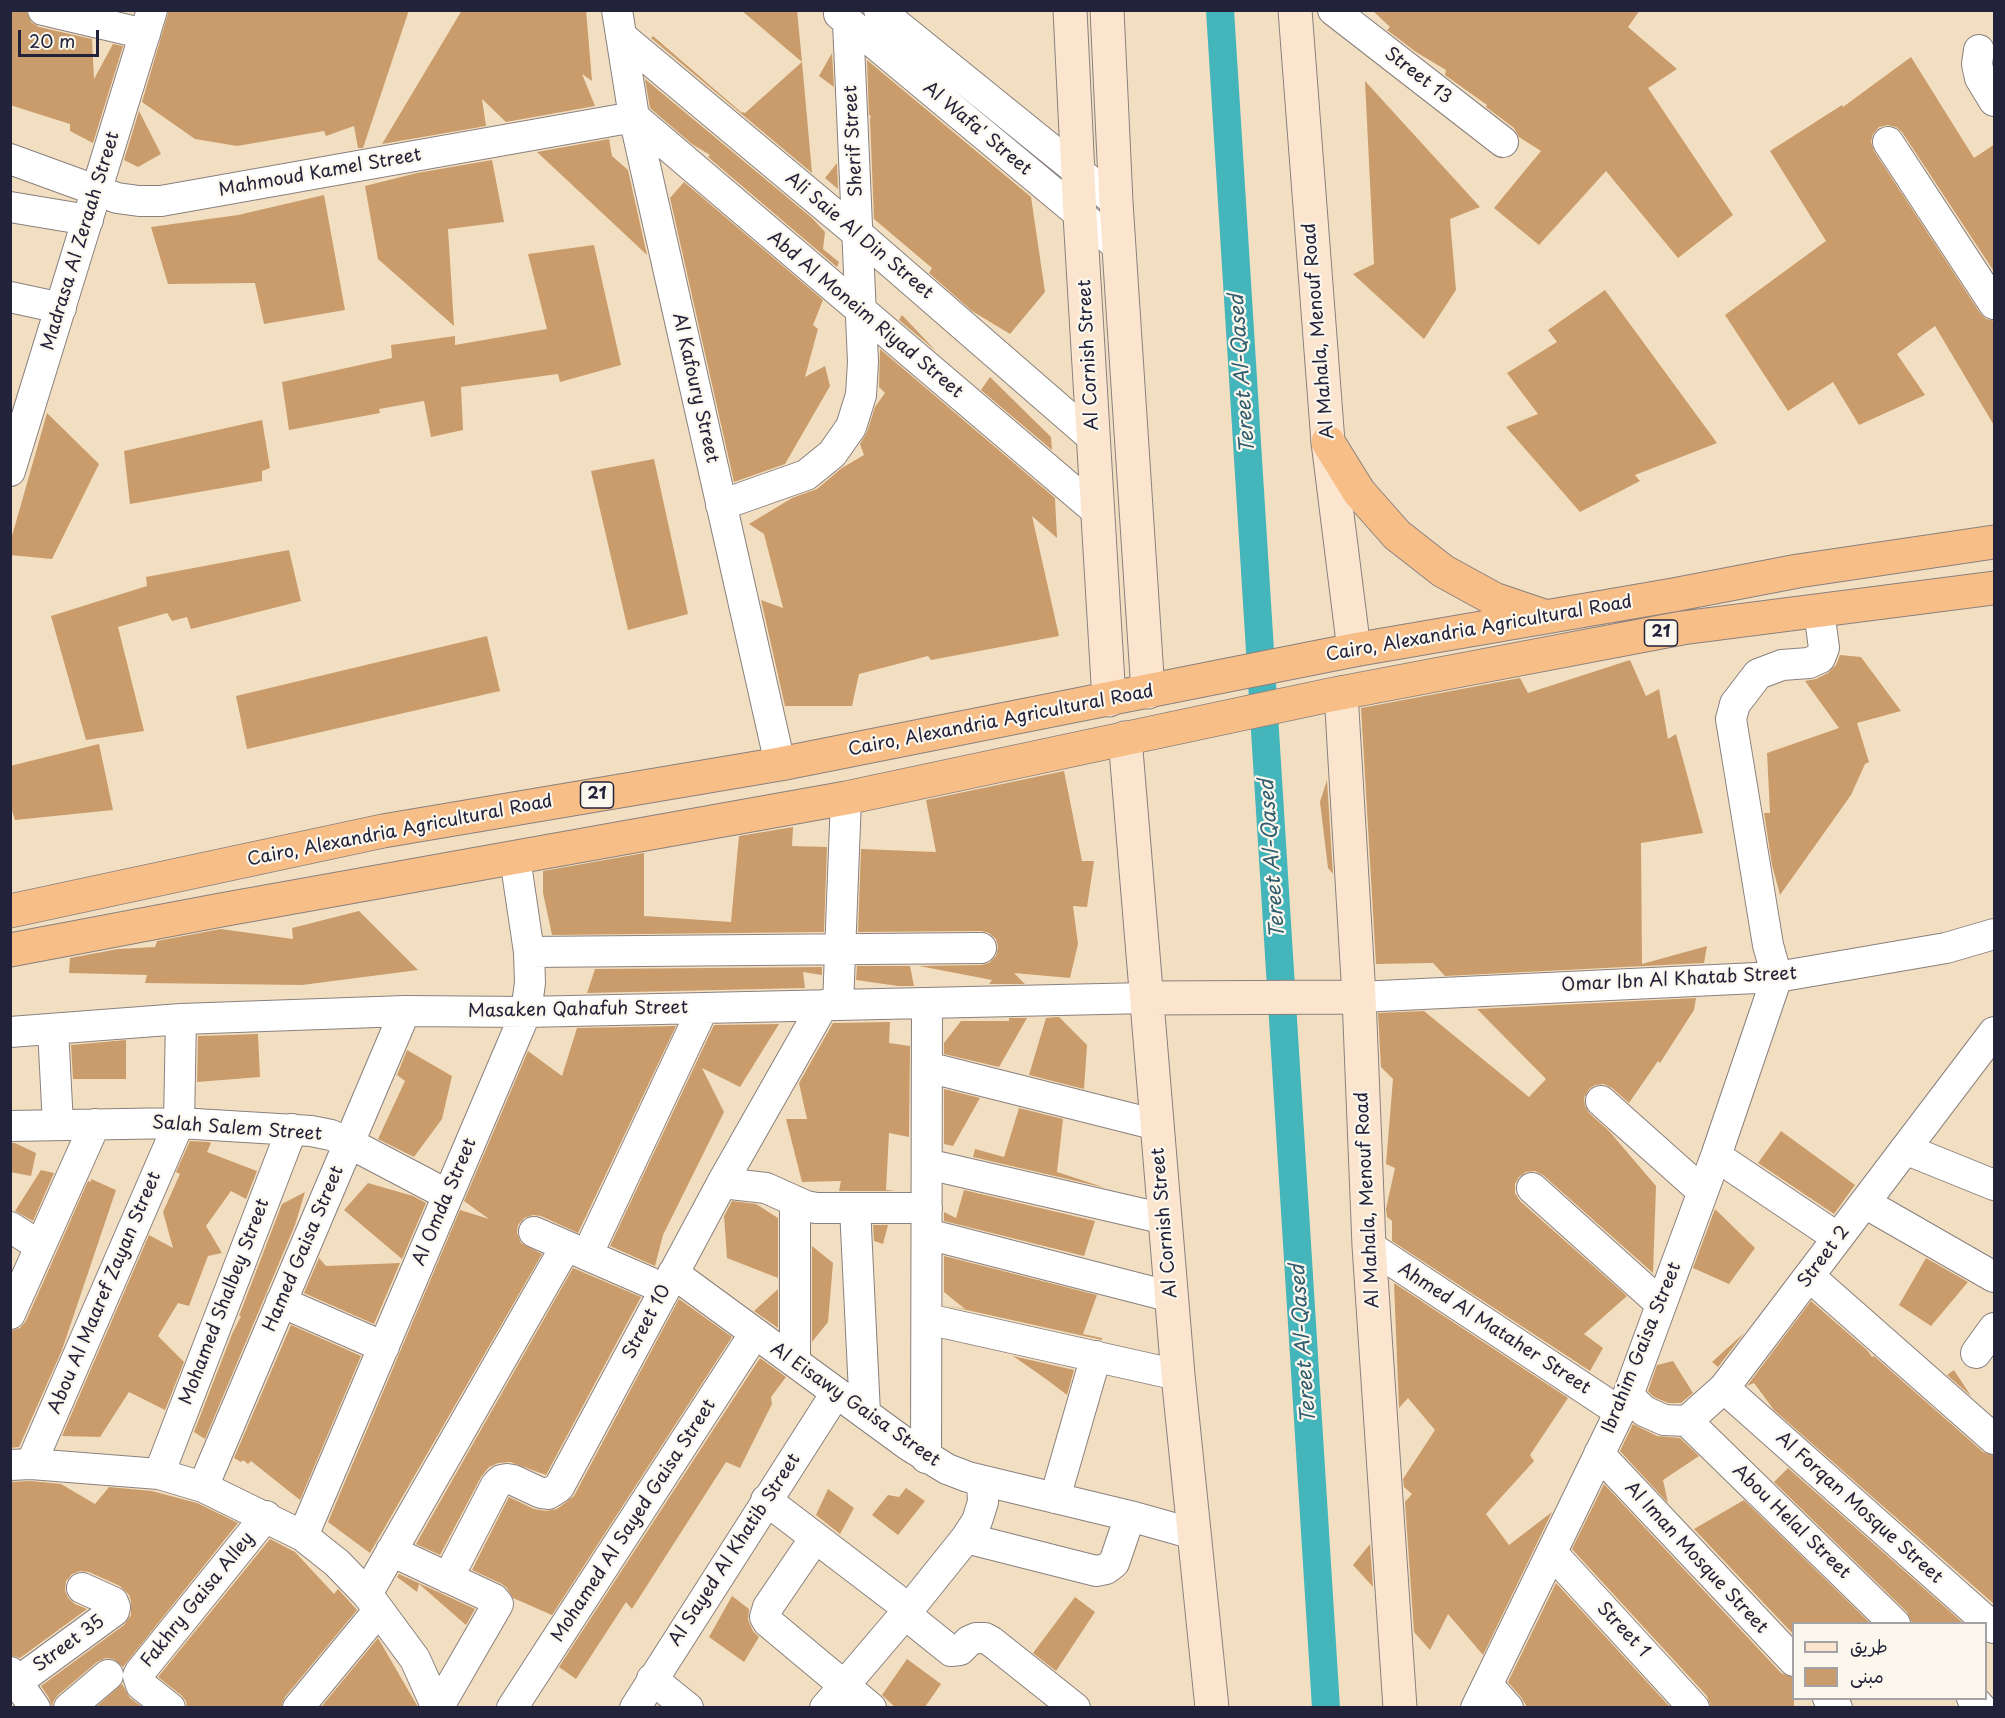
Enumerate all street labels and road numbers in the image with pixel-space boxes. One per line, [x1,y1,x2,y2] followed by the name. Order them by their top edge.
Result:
[1380,43,1456,109] street label: Street 13
[918,77,1036,181] street label: Al Wafa' Street
[840,85,868,197] street label: Sherif Street
[37,129,125,353] street label: Madrasa Al Zeraah Street
[217,145,423,201] street label: Mahmoud Kamel Street
[781,168,937,304] street label: Ali Saie Al Din Street
[1299,222,1339,440] street label: Al Mahala, Menouf Road
[763,227,967,403] street label: Abd Al Moneim Riyad Street
[1074,279,1104,431] street label: Al Cornish Street
[667,311,723,465] street label: Al Kafoury Street
[1324,591,1634,667] street label: Cairo, Alexandria Agricultural Road
[1644,620,1678,646] road number: 21
[846,681,1156,761] street label: Cairo, Alexandria Agricultural Road
[580,782,614,808] road number: 21
[245,791,555,871] street label: Cairo, Alexandria Agricultural Road
[1561,963,1797,997] street label: Omar Ibn Al Khatab Street
[468,997,688,1023] street label: Masaken Qahafuh Street
[1352,1091,1384,1309] street label: Al Mahala, Menouf Road
[151,1112,323,1146] street label: Salah Salem Street
[408,1135,482,1269] street label: Al Omda Street
[1148,1147,1182,1299] street label: Al Cornish Street
[259,1163,349,1335] street label: Hamed Gaisa Street
[44,1169,166,1417] street label: Abou Al Maaref Zayan Street
[176,1196,274,1408] street label: Mohamed Shalbey Street
[1794,1222,1854,1292] street label: Street 2
[1394,1259,1594,1399] street label: Ahmed Al Mataher Street
[1598,1259,1686,1437] street label: Ibrahim Gaisa Street
[618,1281,676,1363] street label: Street 10
[766,1338,944,1472] street label: Al Eisawy Gaisa Street
[547,1396,721,1646] street label: Mohamed Al Sayed Gaisa Street
[1771,1427,1947,1589] street label: Al Forqan Mosque Street
[665,1450,805,1650] street label: Al Sayed Al Khatib Street
[1728,1460,1854,1584] street label: Abou Helal Street
[1620,1478,1772,1638] street label: Al Iman Mosque Street
[137,1528,259,1672] street label: Fakhry Gaisa Alley
[1592,1598,1654,1662] street label: Street 1
[29,1611,109,1677] street label: Street 35

